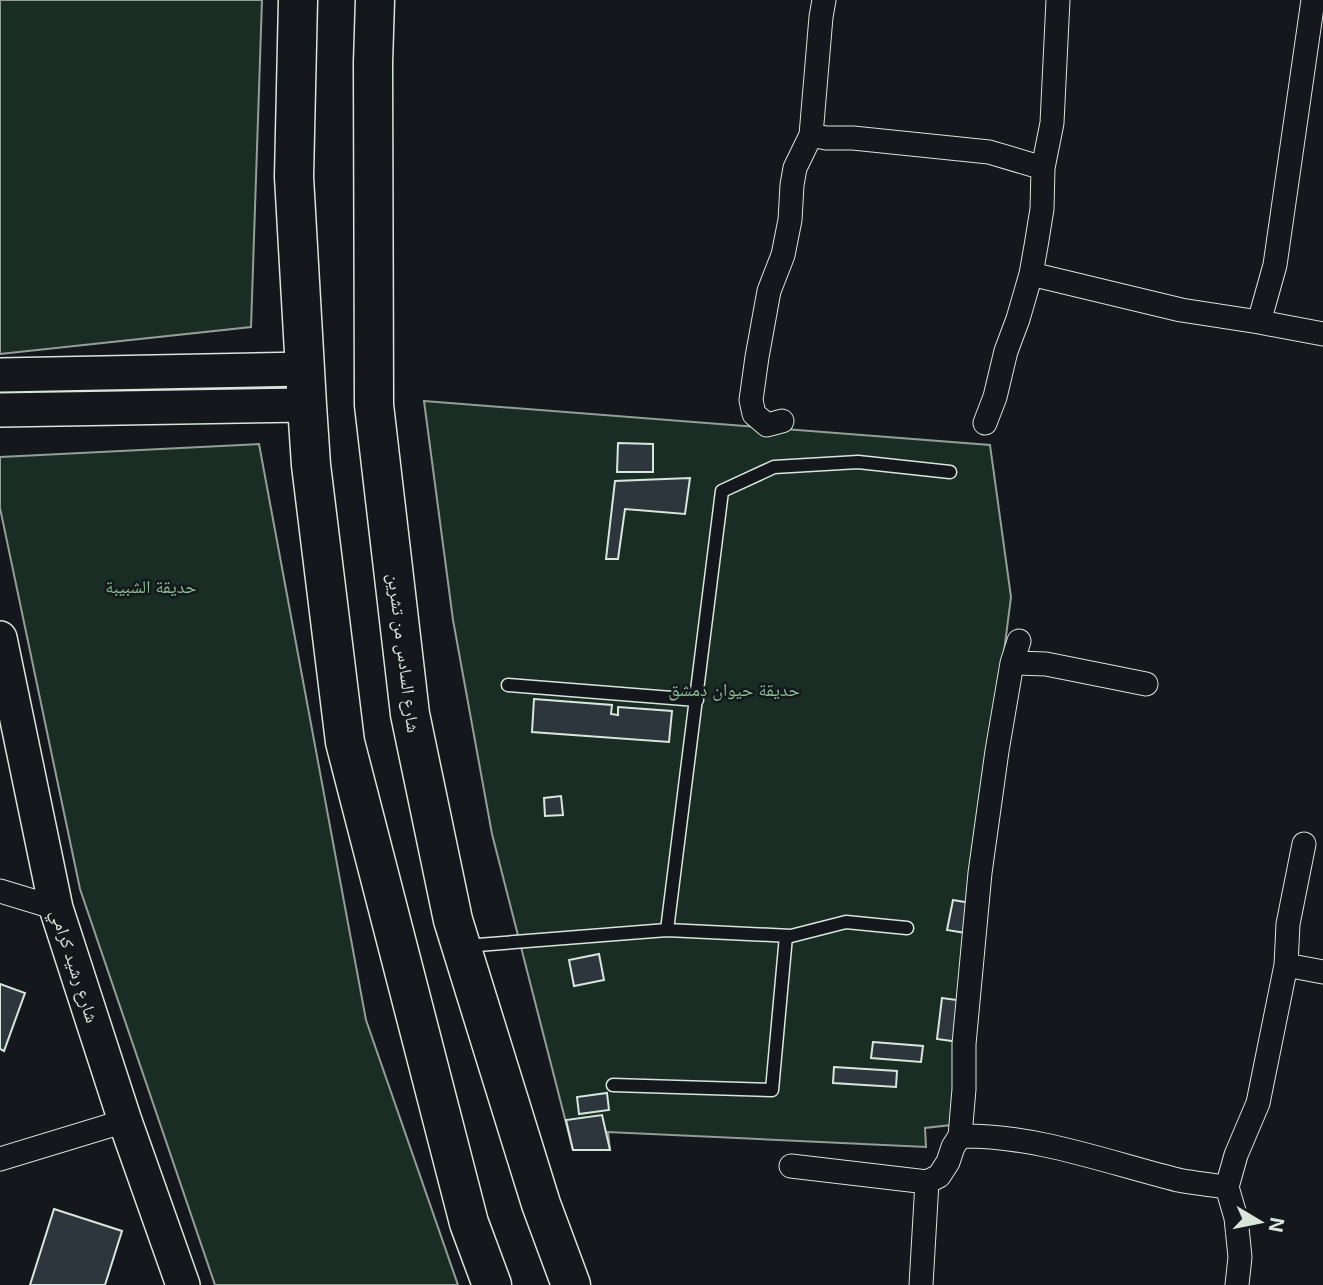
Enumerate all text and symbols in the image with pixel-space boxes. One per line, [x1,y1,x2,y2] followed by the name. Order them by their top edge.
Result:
[383,572,424,734] street label: شارع السادس من تشرين
[105,576,197,597] park label: حديقة الشبيبة
[668,679,800,701] park label: حديقة حيوان دمشق
[42,907,103,1027] street label: شارع رشيد كرامي
[1225,1187,1295,1257] north arrow
[1264,1216,1289,1234] text: N

